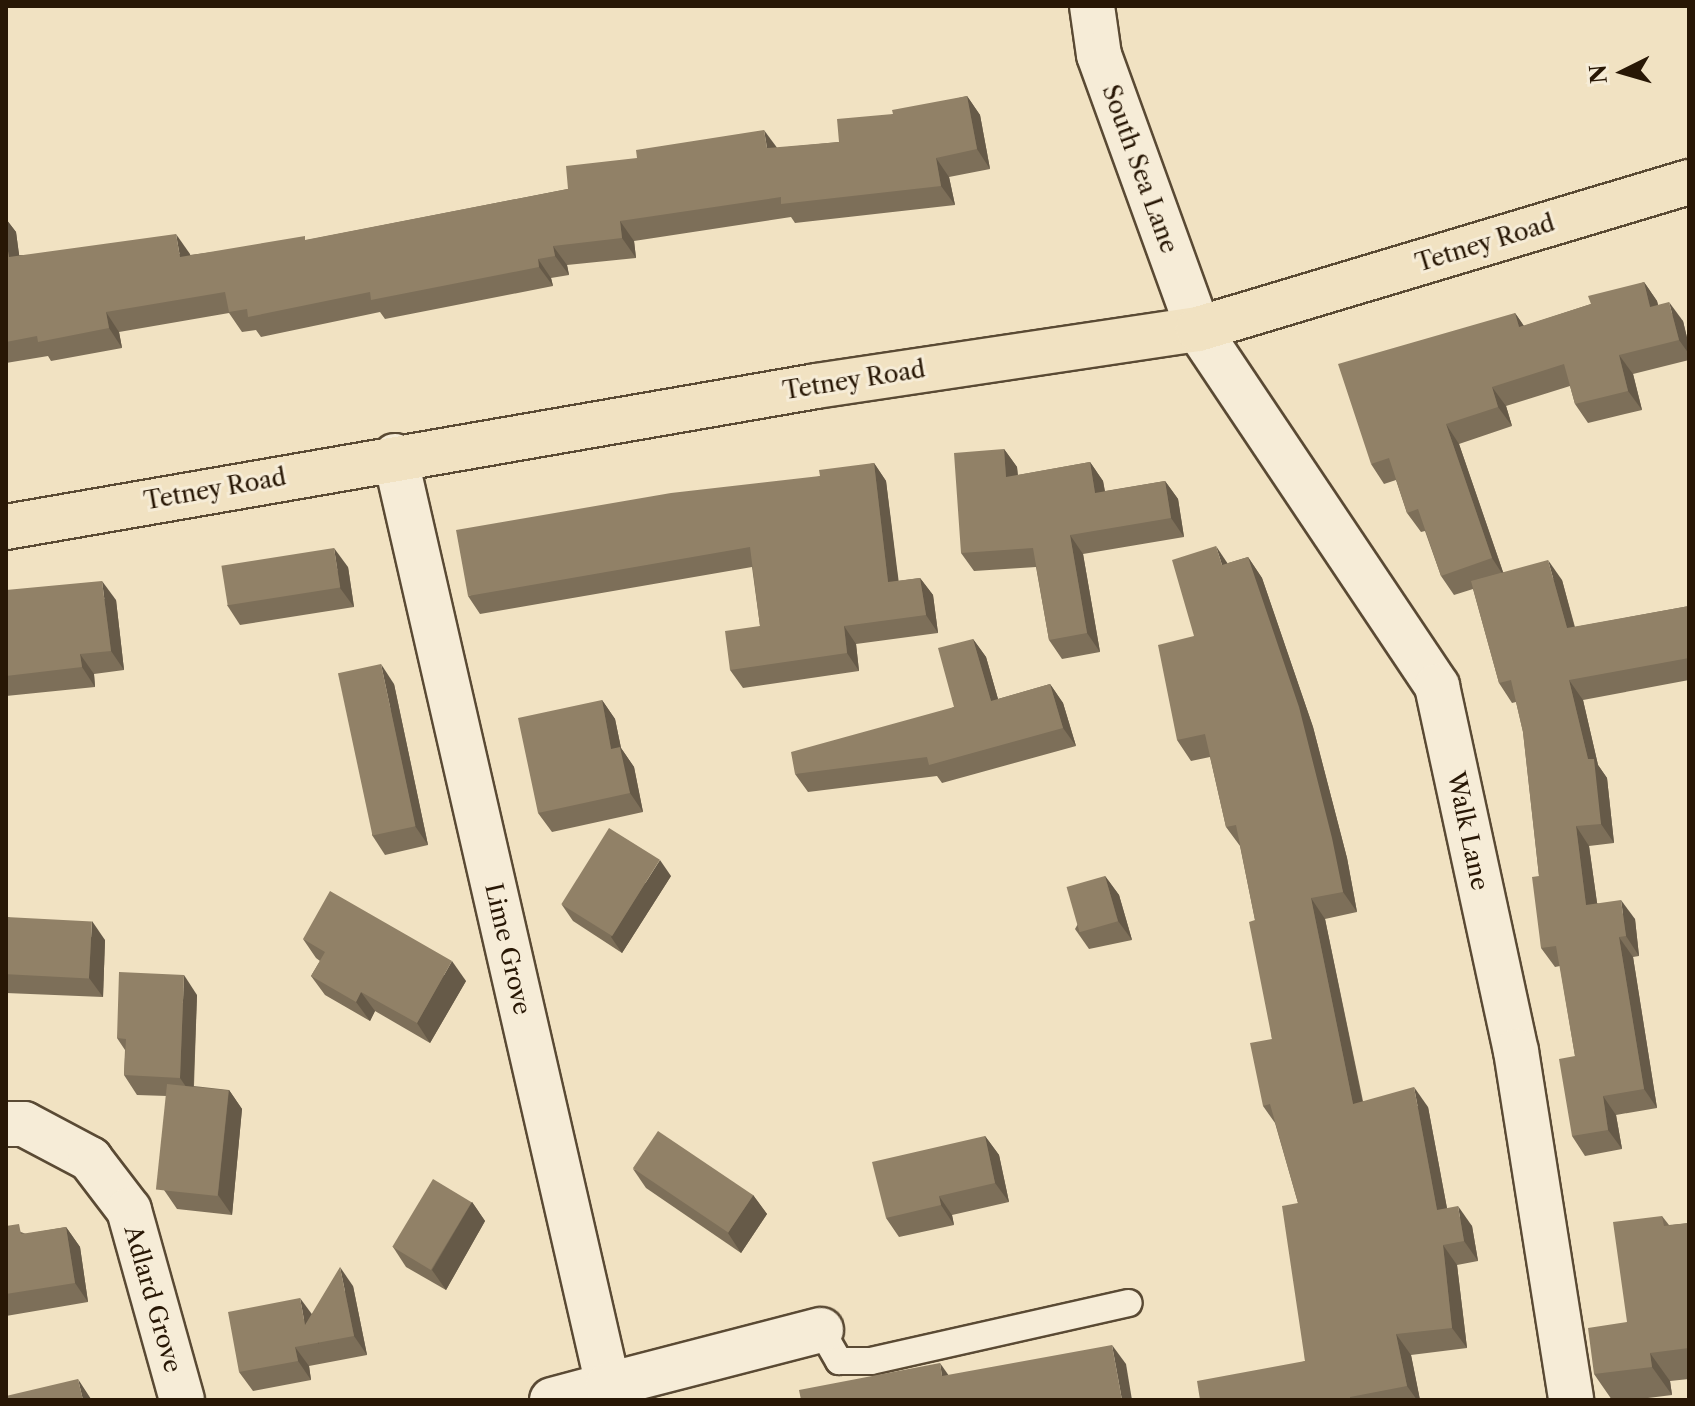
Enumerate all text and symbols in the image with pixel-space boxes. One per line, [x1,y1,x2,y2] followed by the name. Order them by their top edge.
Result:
[1583,32,1663,112] north arrow
[1584,63,1613,85] text: N
[1096,81,1184,257] street label: South Sea Lane
[1412,208,1558,278] street label: Tetney Road
[780,354,928,406] street label: Tetney Road
[141,462,289,516] street label: Tetney Road
[1441,769,1495,893] street label: Walk Lane
[479,880,537,1018] street label: Lime Grove
[118,1222,188,1376] street label: Adlard Grove

